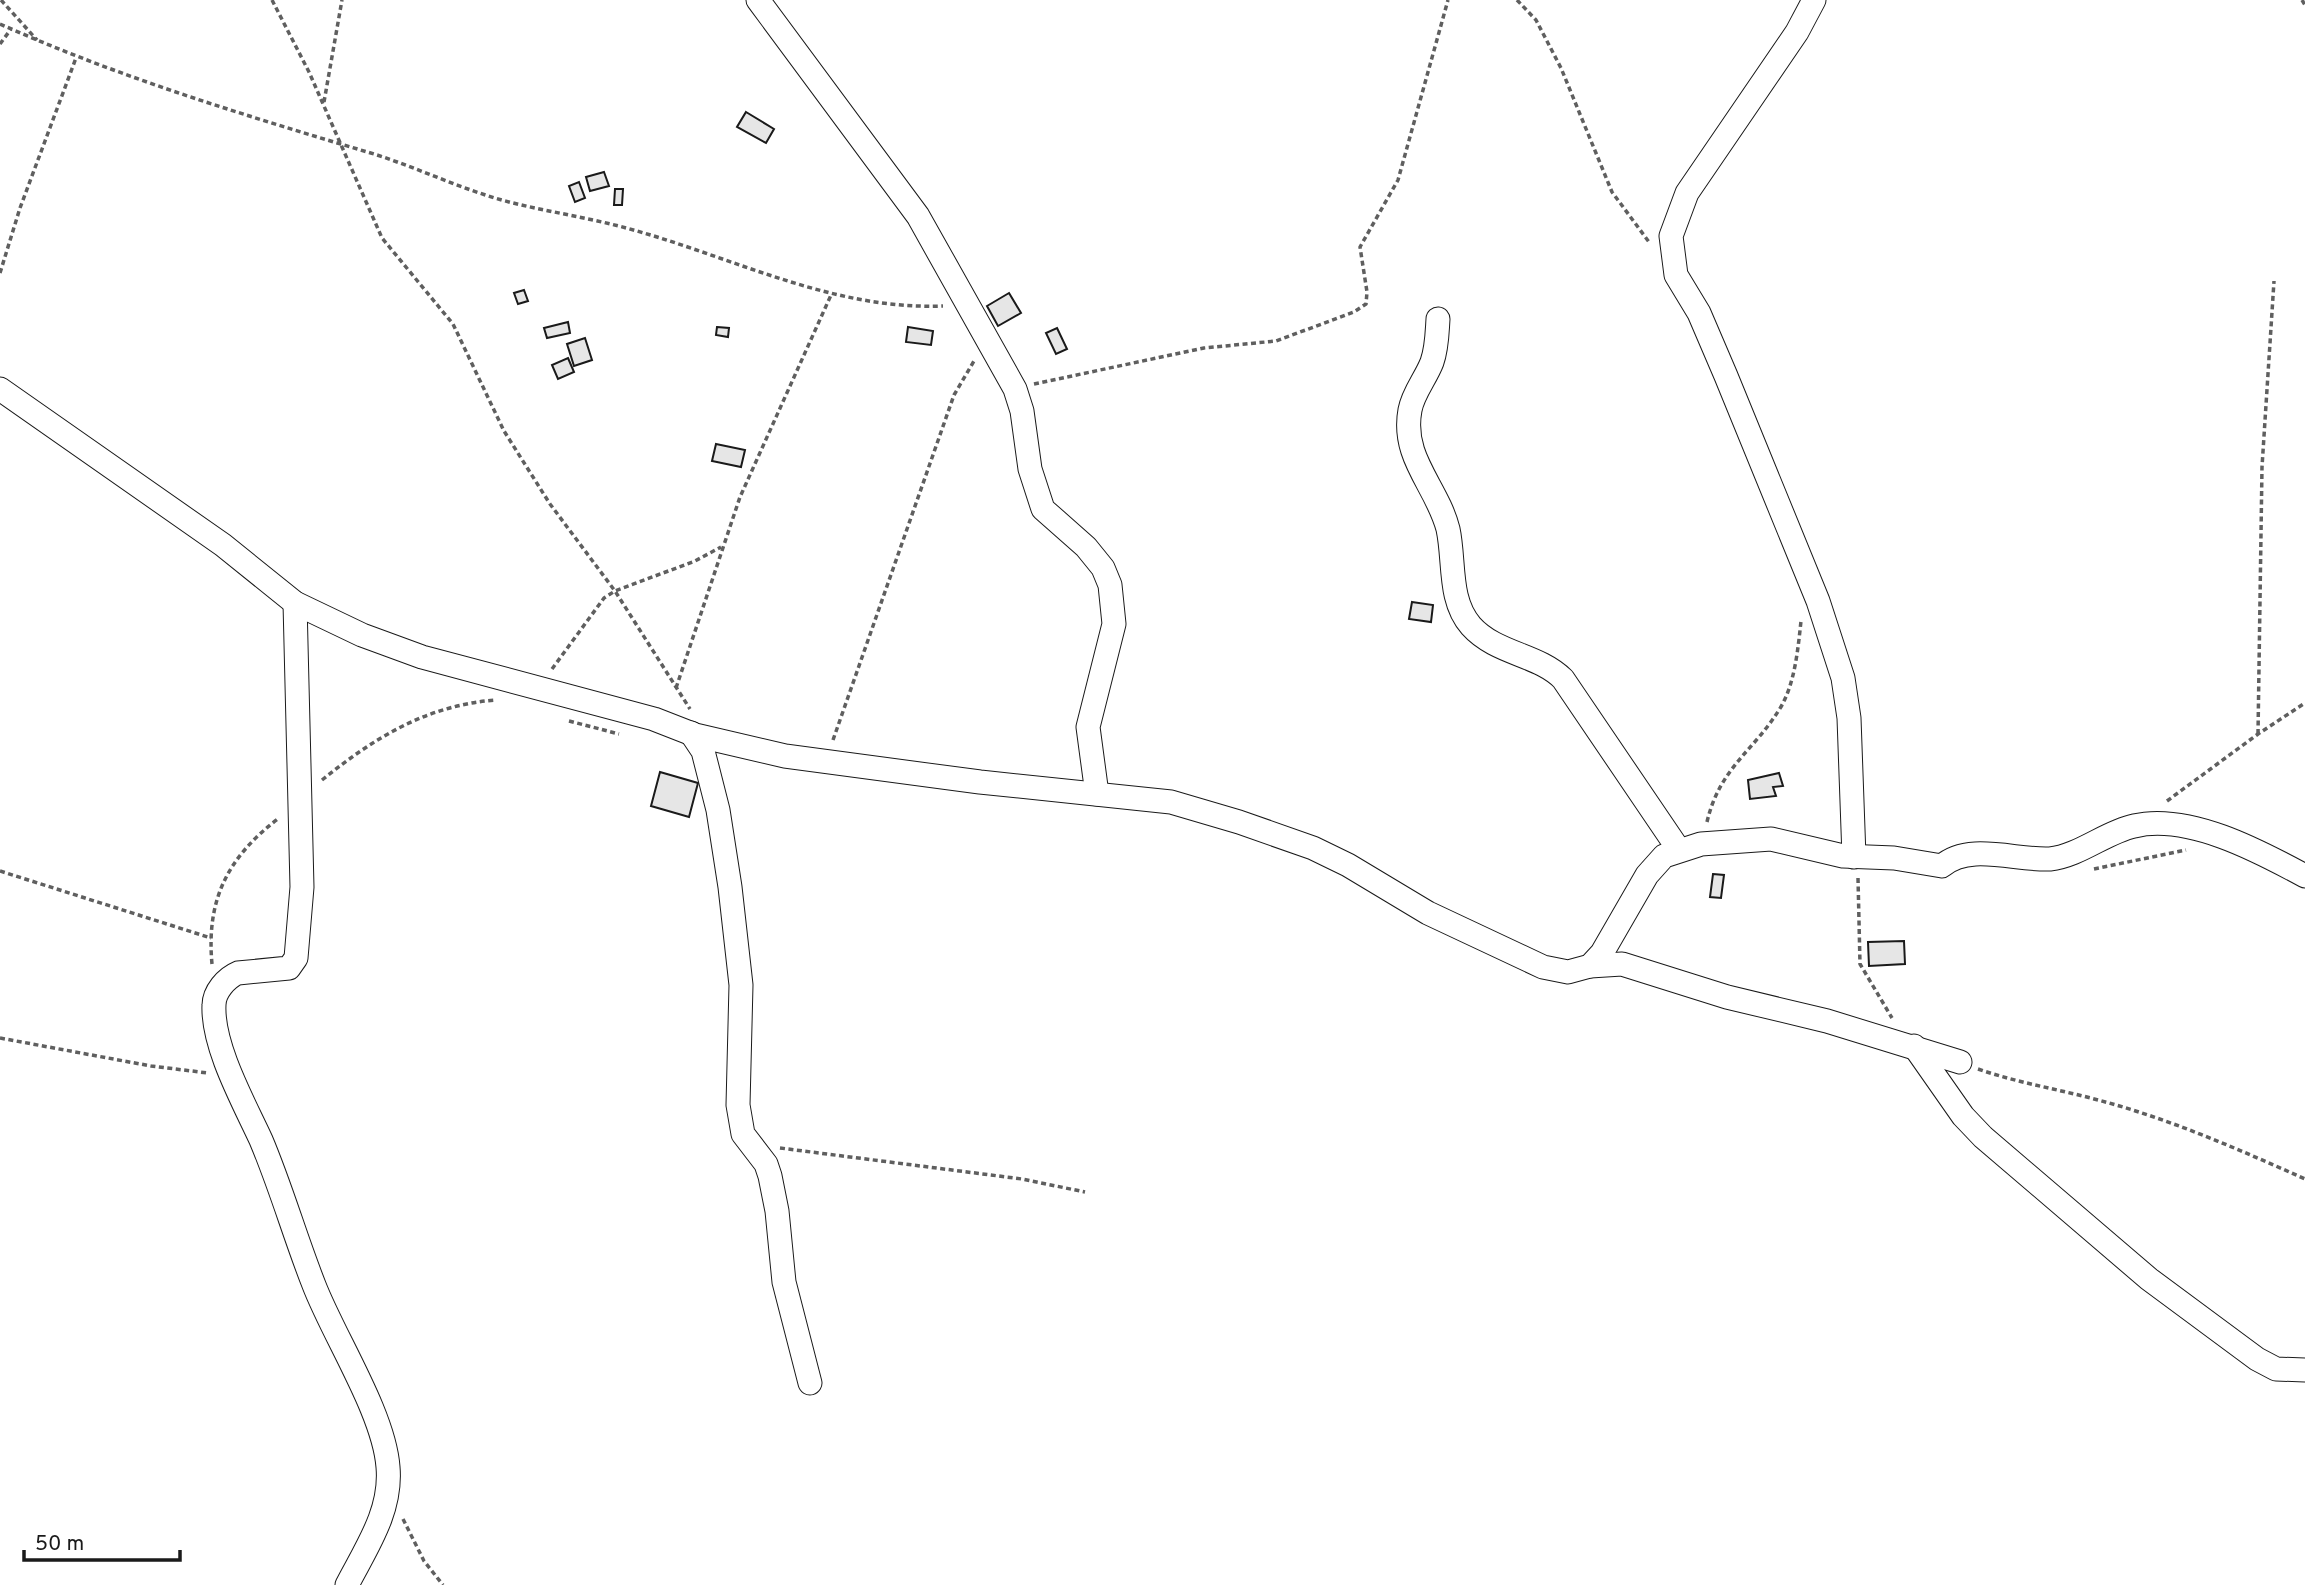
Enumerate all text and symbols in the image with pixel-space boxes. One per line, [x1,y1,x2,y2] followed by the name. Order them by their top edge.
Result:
[24,1518,180,1562] scale bar
[35,1531,84,1558] text: 50 m

